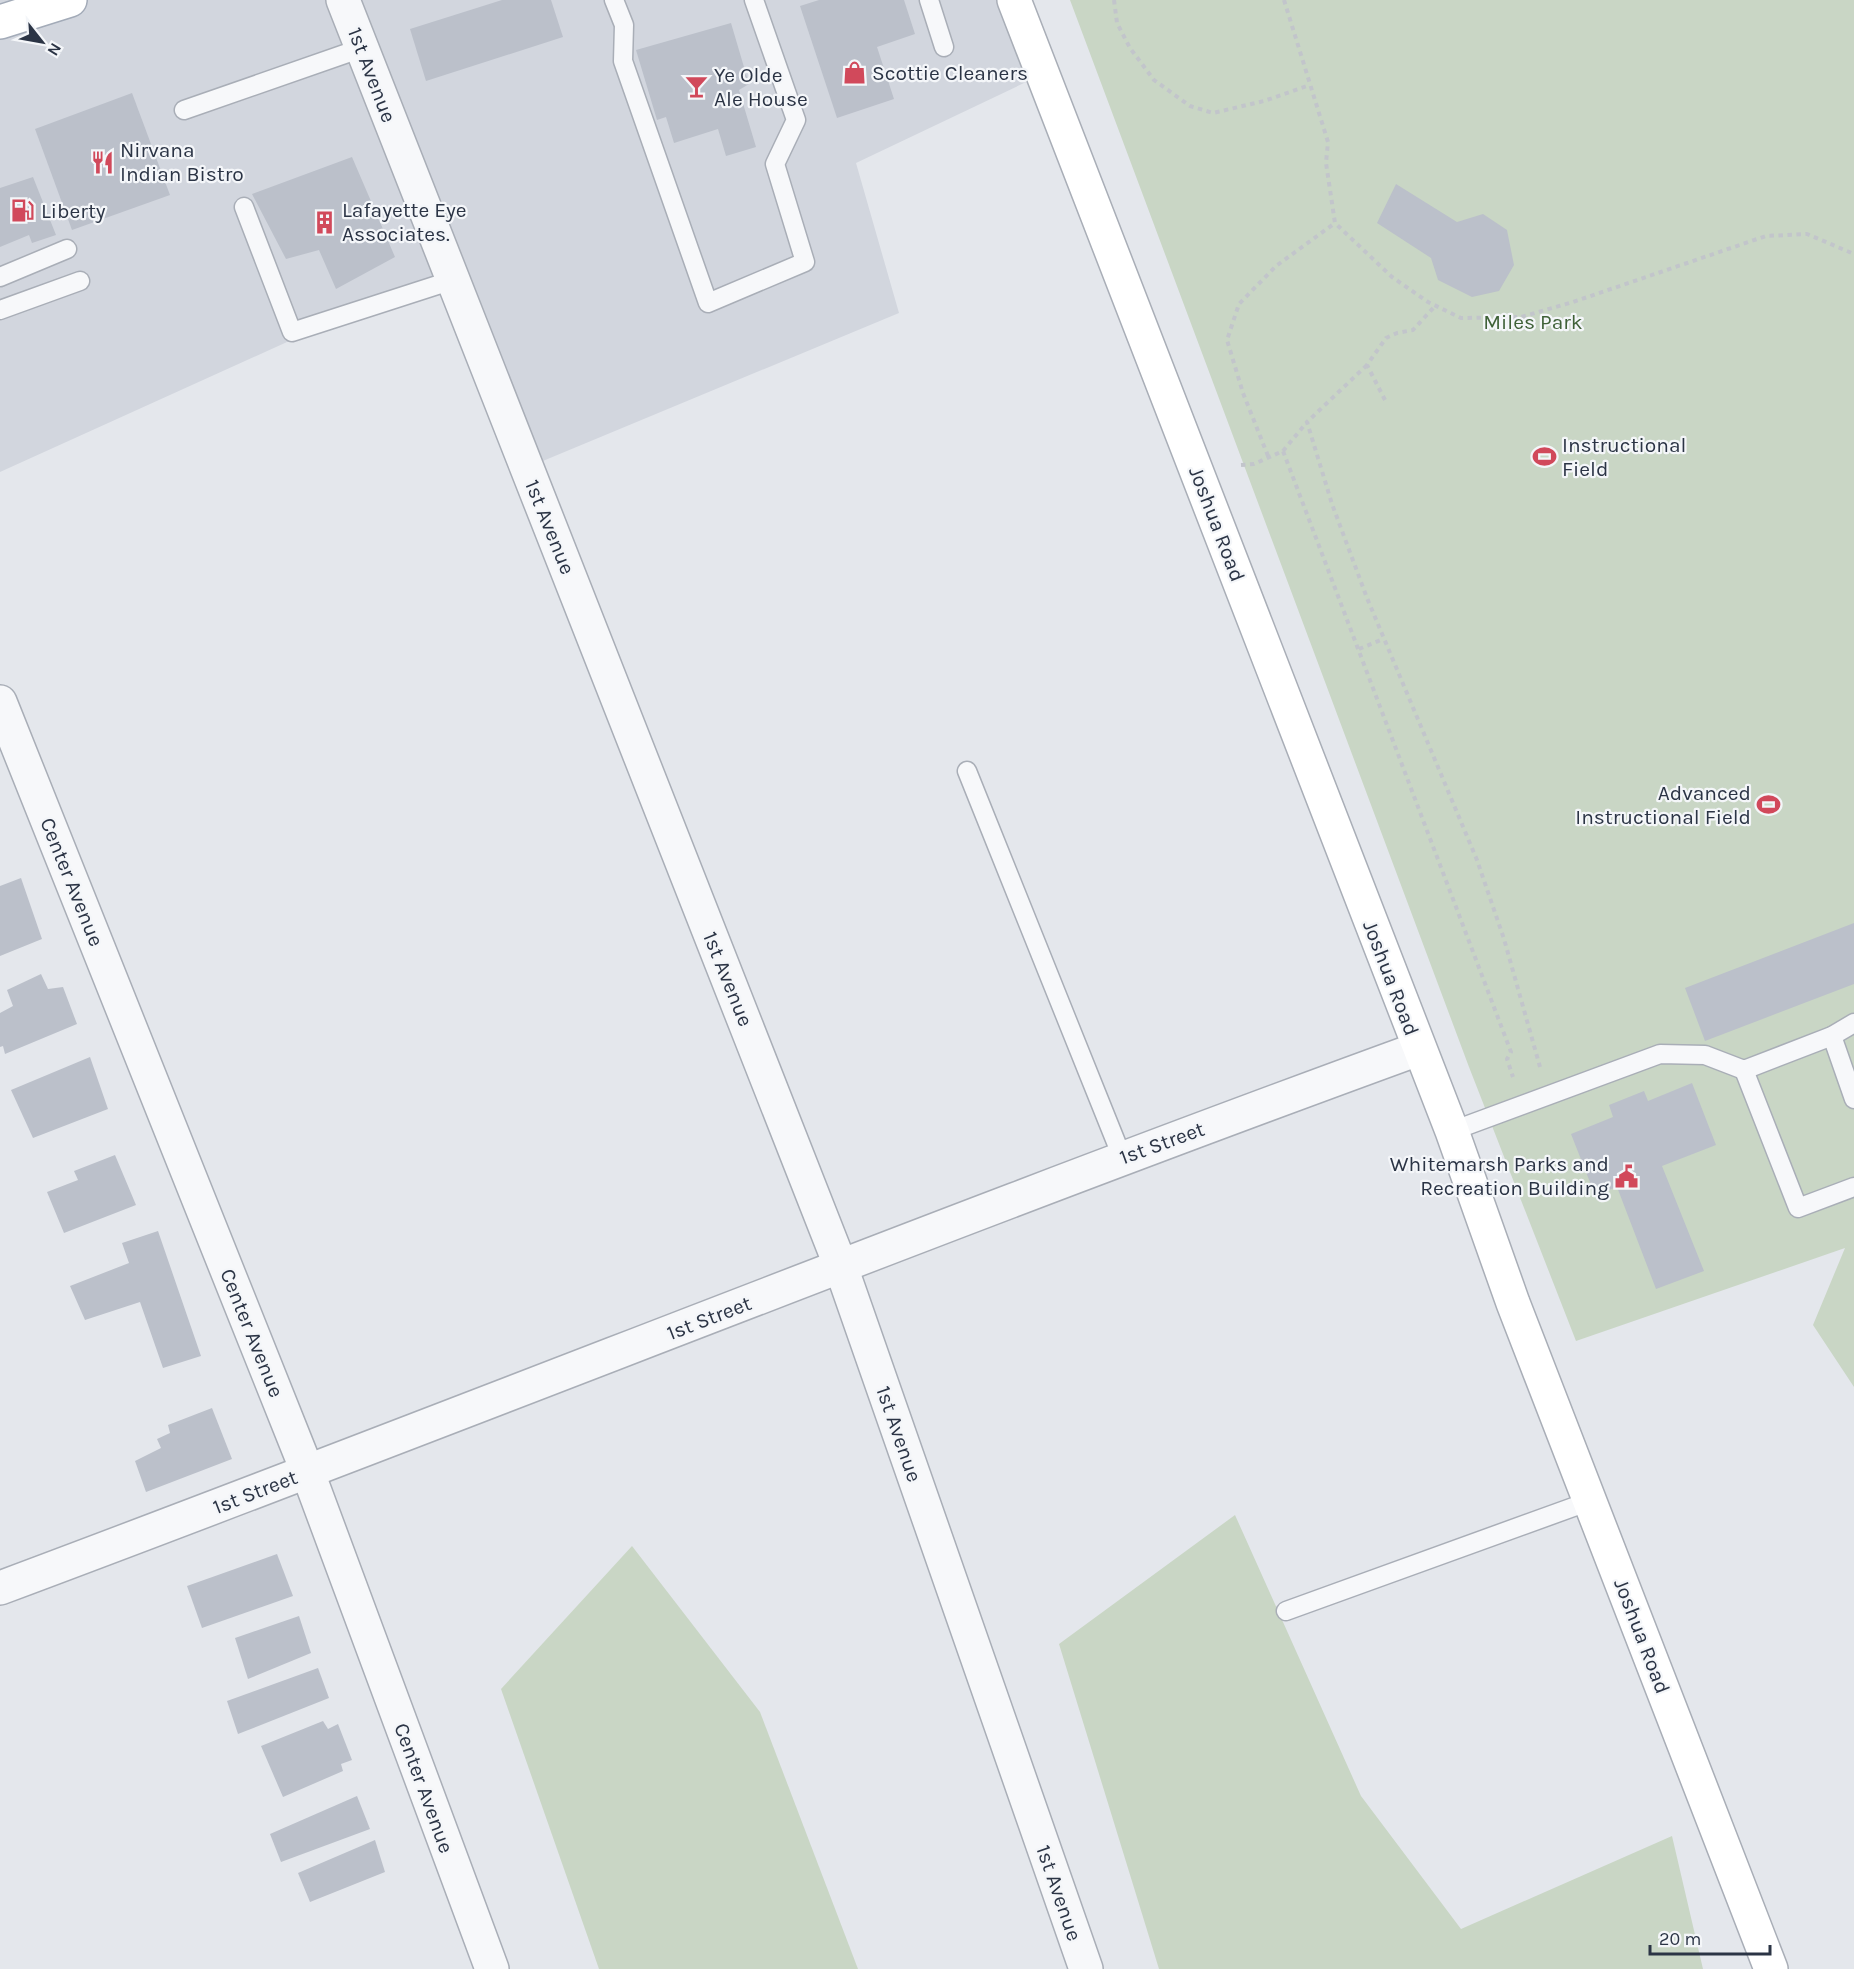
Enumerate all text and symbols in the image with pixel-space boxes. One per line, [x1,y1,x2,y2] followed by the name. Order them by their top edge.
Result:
[12,12,72,72] north arrow
[343,24,401,126] street label: 1st Avenue
[43,40,66,59] text: N
[841,60,867,86] shop icon: Scottie Cleaners
[872,61,1028,85] place label: Scottie Cleaners
[714,63,808,111] place label: Ye Olde Ale House
[683,74,709,100] bar icon: Ye Olde Ale House
[120,138,244,186] place label: Nirvana Indian Bistro
[89,149,115,175] restaurant icon: Nirvana Indian Bistro
[10,198,36,224] fuel station icon: Liberty
[342,198,467,246] place label: Lafayette Eye Associates.
[41,199,106,223] place label: Liberty
[311,209,337,235] building icon: Lafayette Eye Associates.
[1483,310,1583,334] park label: Miles Park
[1562,433,1686,481] place label: Instructional Field
[1531,444,1557,470] sports icon: Instructional Field
[1184,463,1250,585] street label: Joshua Road
[520,476,580,578] street label: 1st Avenue
[1575,781,1751,829] place label: Advanced Instructional Field
[1756,792,1782,818] sports icon: Advanced Instructional Field
[35,814,109,950] street label: Center Avenue
[1358,917,1424,1039] street label: Joshua Road
[698,928,758,1030] street label: 1st Avenue
[1116,1117,1208,1169] street label: 1st Street
[1390,1152,1609,1200] place label: Whitemarsh Parks and Recreation Building
[1614,1163,1640,1189] public building icon: Whitemarsh Parks and Recreation Building
[215,1265,289,1401] street label: Center Avenue
[663,1291,755,1345] street label: 1st Street
[871,1383,927,1485] street label: 1st Avenue
[209,1465,301,1519] street label: 1st Street
[1609,1575,1675,1697] street label: Joshua Road
[389,1720,459,1856] street label: Center Avenue
[1031,1842,1087,1944] street label: 1st Avenue
[1650,1918,1770,1956] scale bar
[1659,1928,1701,1950] text: 20 m

